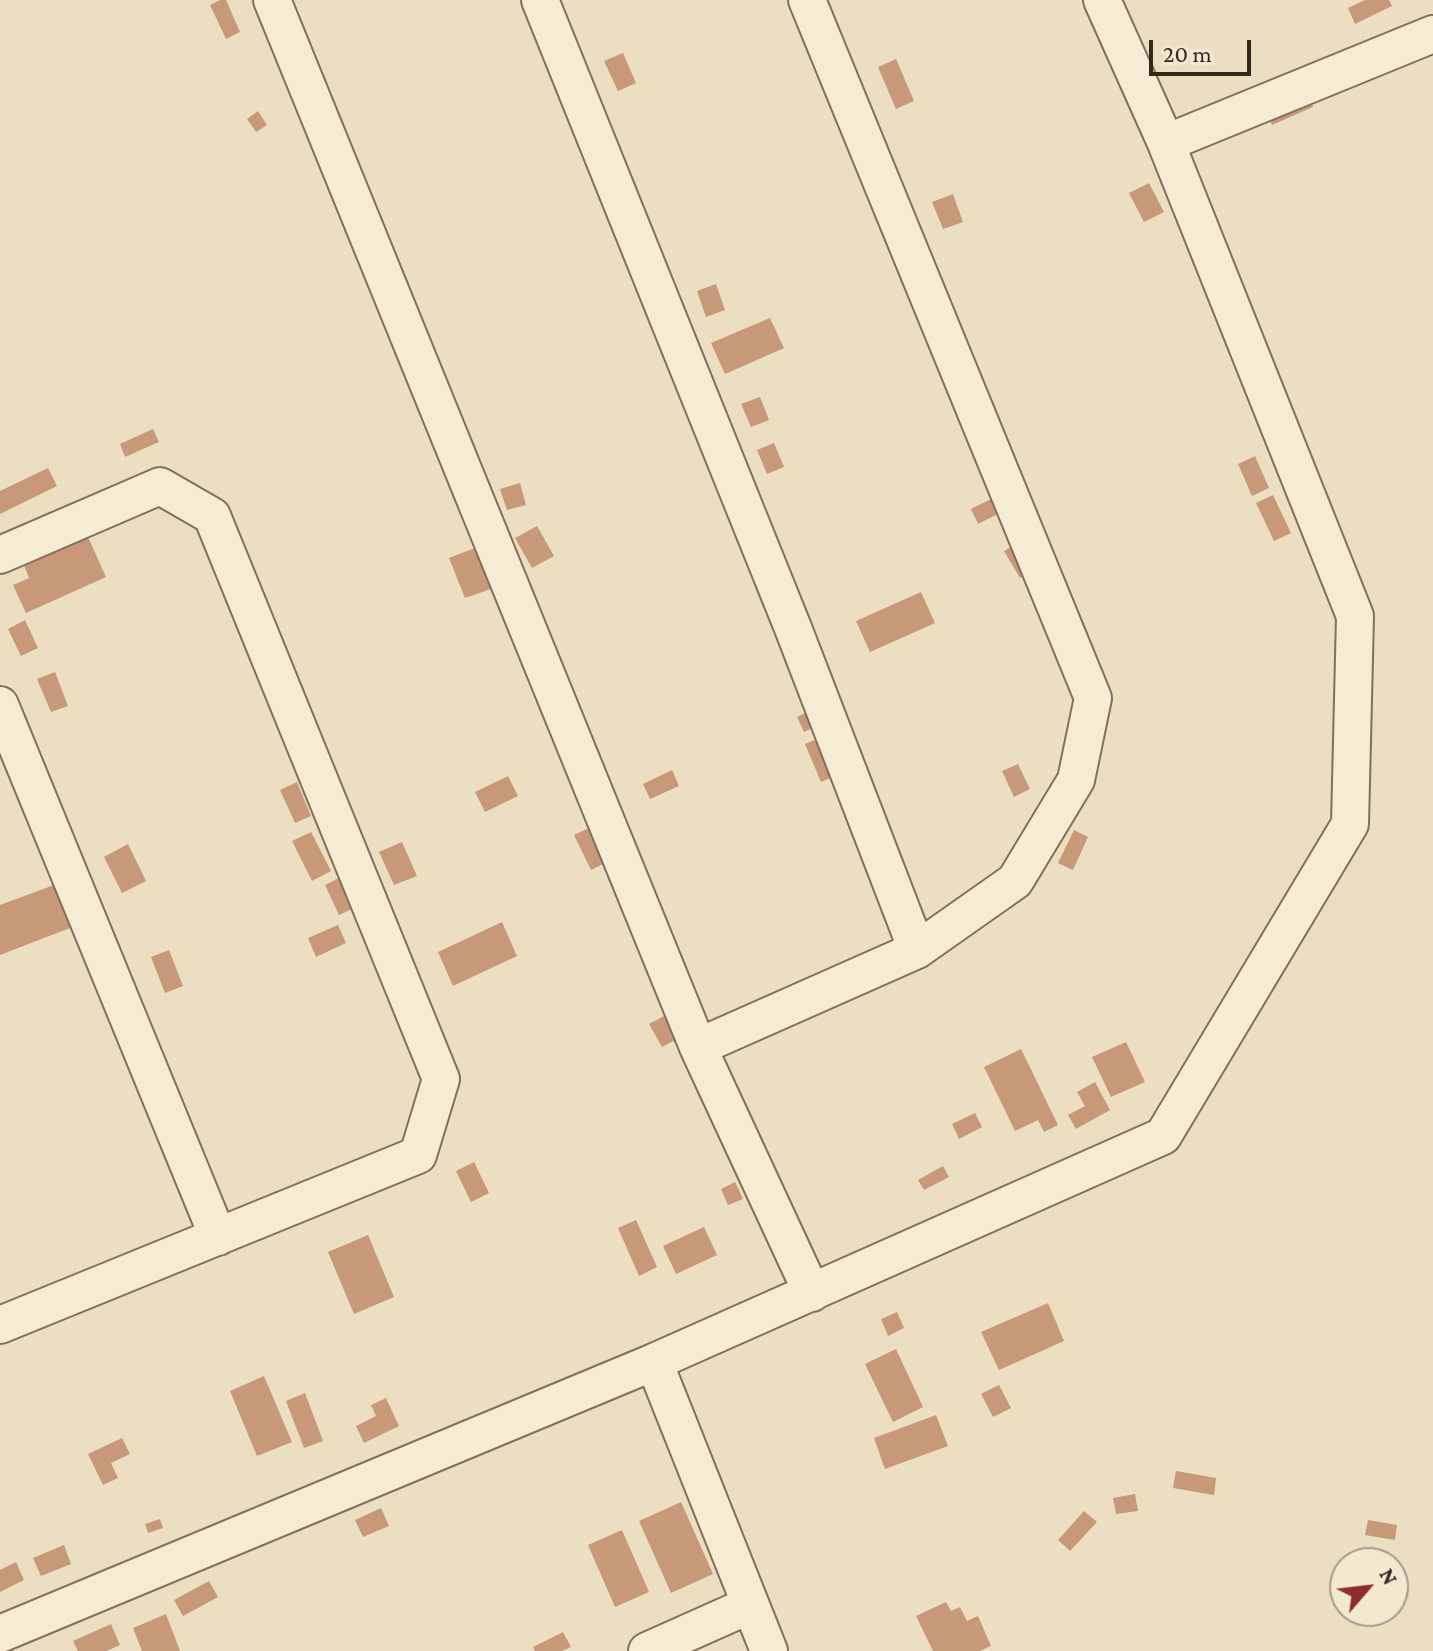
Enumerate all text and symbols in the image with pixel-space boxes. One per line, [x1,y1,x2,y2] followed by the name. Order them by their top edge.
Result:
[1153,24,1255,74] scale bar
[1163,40,1212,67] text: 20 m
[1329,1547,1409,1627] north arrow
[1374,1564,1403,1589] text: N

